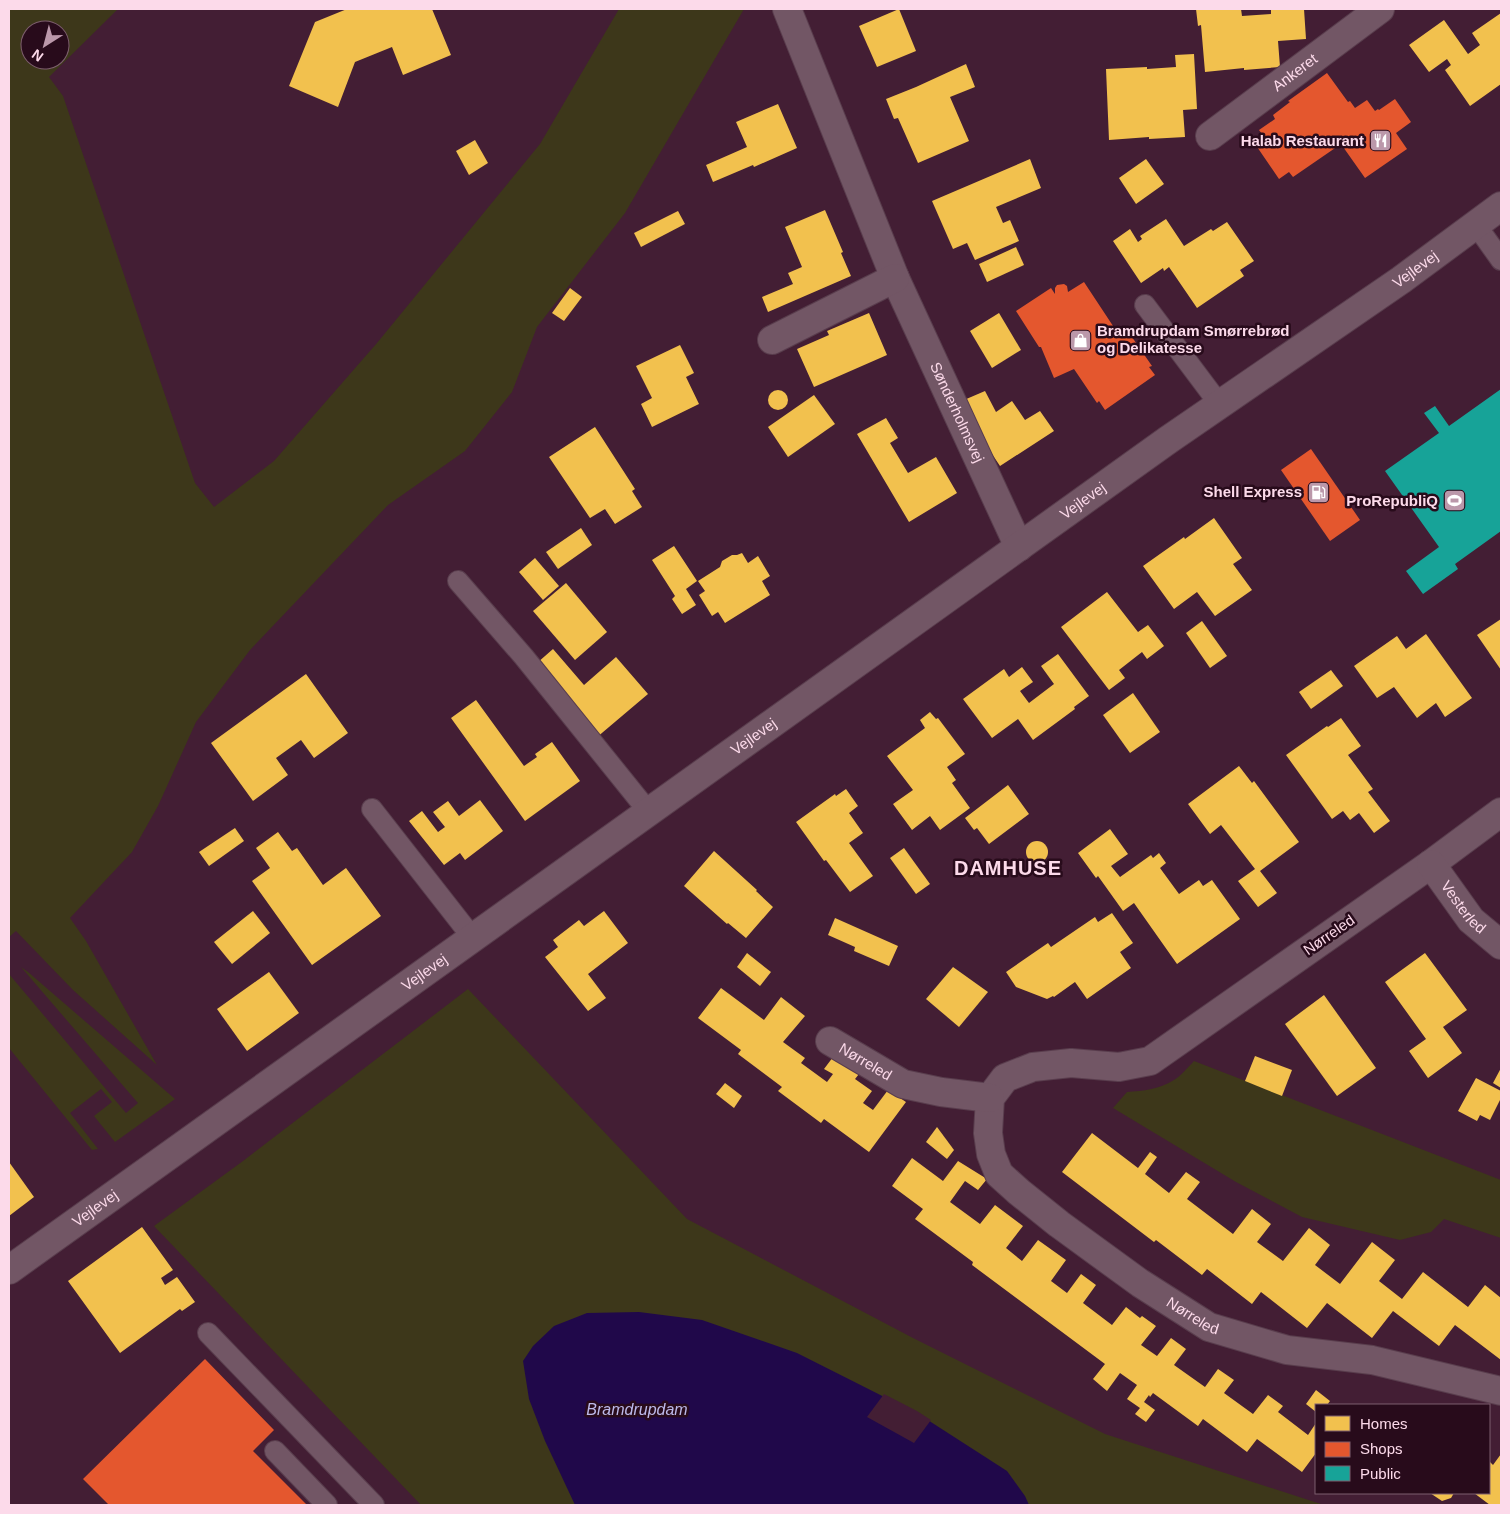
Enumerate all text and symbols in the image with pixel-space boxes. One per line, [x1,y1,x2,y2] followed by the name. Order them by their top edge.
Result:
[20,20,70,70] north arrow
[29,46,46,65] text: N
[1269,49,1321,94] street label: Ankeret
[1368,129,1392,153] restaurant icon: Halab Restaurant
[1241,132,1364,149] place label: Halab Restaurant
[1389,247,1441,291] street label: Vejlevej
[1097,322,1290,356] place label: Bramdrupdam Smørrebrød og Delikatesse
[1069,328,1093,352] shop icon: Bramdrupdam Smørrebrød og Delikatesse
[927,360,988,465] street label: Sønderholmsvej
[1057,478,1109,522] street label: Vejlevej
[1306,480,1330,504] fuel station icon: Shell Express
[1204,483,1302,500] place label: Shell Express
[1442,489,1466,513] sports icon: ProRepubliQ
[1346,492,1438,509] place label: ProRepubliQ
[727,714,779,758] street label: Vejlevej
[954,857,1062,879] district label: DAMHUSE
[1438,877,1489,937] street label: Vesterled
[1300,911,1357,958] street label: Nørreled
[398,950,450,994] street label: Vejlevej
[836,1039,895,1084] street label: Nørreled
[69,1186,121,1230] street label: Vejlevej
[1164,1293,1221,1337] street label: Nørreled
[586,1401,688,1418] water label: Bramdrupdam
[1315,1404,1490,1494] legend
[1360,1415,1408,1432] text: Homes
[1360,1440,1403,1457] text: Shops
[1360,1465,1401,1482] text: Public

